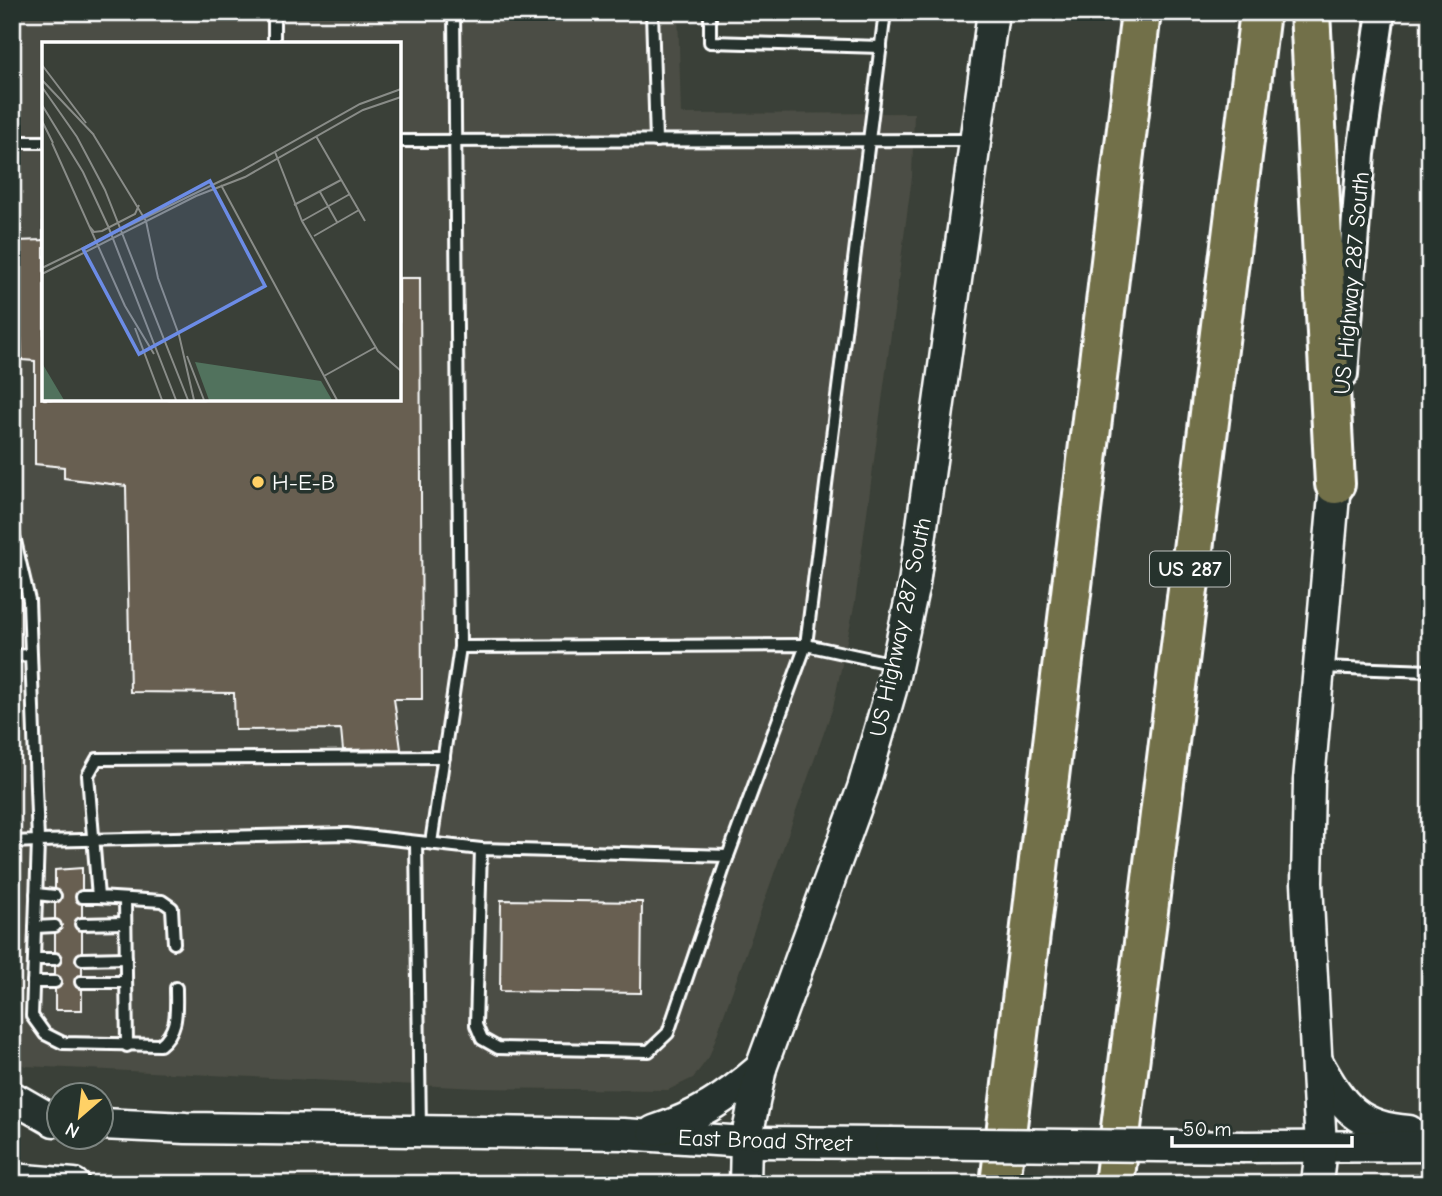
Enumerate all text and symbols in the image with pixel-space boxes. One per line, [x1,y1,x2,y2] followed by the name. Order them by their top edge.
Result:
[42,42,401,401] inset map
[1328,170,1375,396] street label: US Highway 287 South
[272,469,335,496] place label: H-E-B
[250,474,266,490] marker: H-E-B
[864,515,937,739] street label: US Highway 287 South
[1150,552,1230,586] road number: US 287
[46,1080,116,1150] north arrow
[1172,1105,1353,1149] scale bar
[1183,1117,1232,1141] text: 50 m
[62,1118,83,1143] text: N
[678,1124,854,1157] street label: East Broad Street

